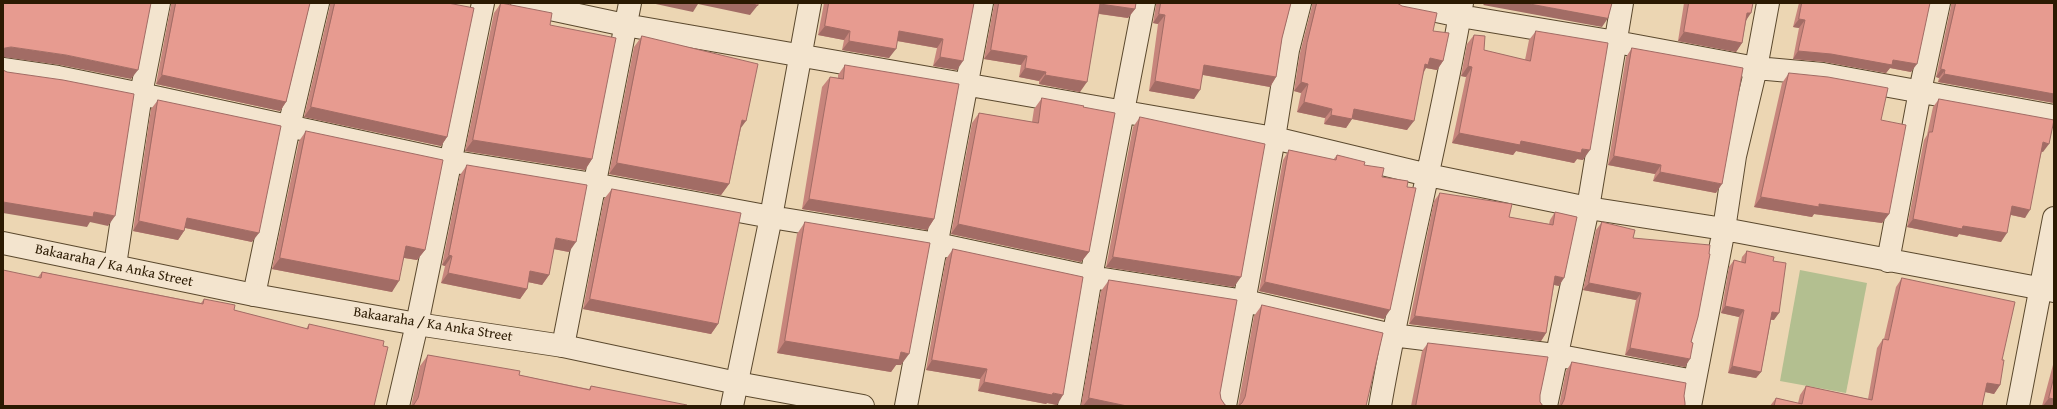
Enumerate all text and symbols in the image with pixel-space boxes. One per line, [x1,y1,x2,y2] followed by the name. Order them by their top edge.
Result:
[34,241,194,291] street label: Bakaaraha / Ka Anka Street
[352,304,514,346] street label: Bakaaraha / Ka Anka Street

